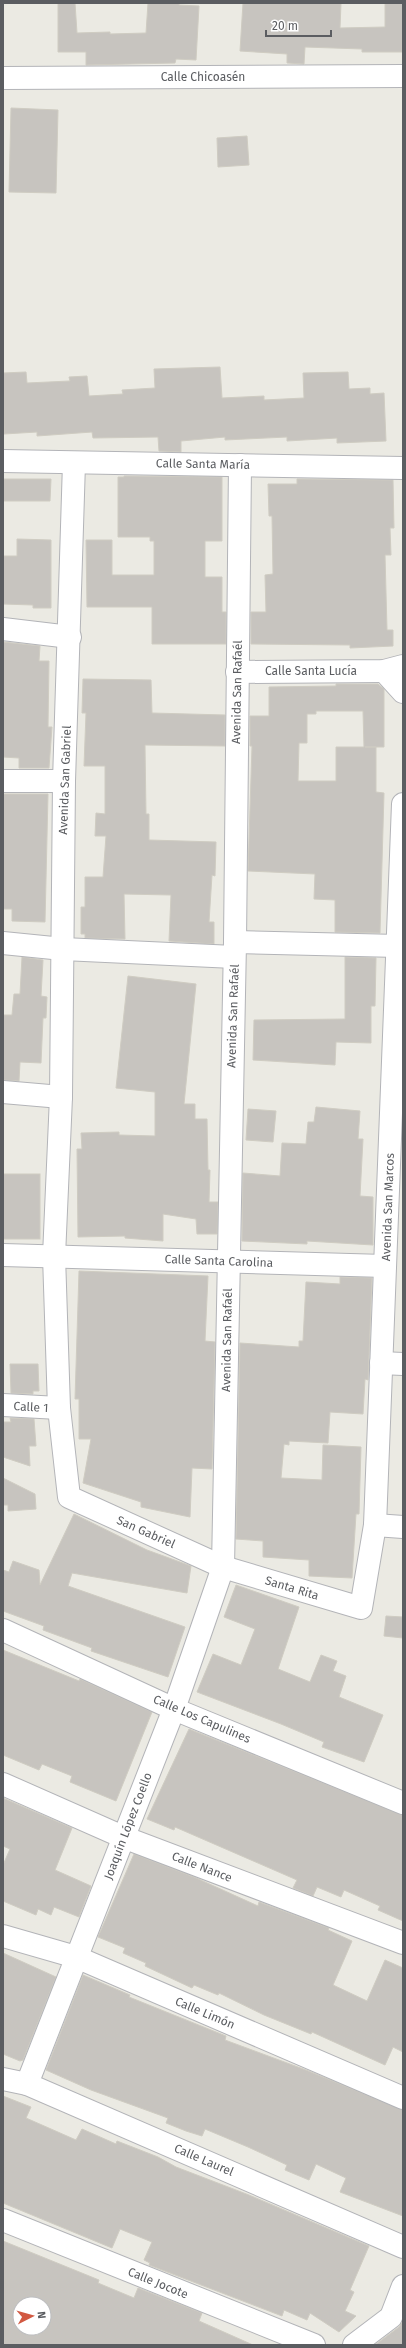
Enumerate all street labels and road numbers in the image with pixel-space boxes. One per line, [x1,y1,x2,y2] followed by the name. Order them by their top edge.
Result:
[161,70,245,84] street label: Calle Chicoasén
[156,456,250,472] street label: Calle Santa María
[229,639,245,744] street label: Avenida San Rafaél
[265,664,357,678] street label: Calle Santa Lucía
[56,725,74,835] street label: Avenida San Gabriel
[224,963,242,1068] street label: Avenida San Rafaél
[379,1152,397,1261] street label: Avenida San Marcos
[164,1252,274,1270] street label: Calle Santa Carolina
[219,1287,235,1392] street label: Avenida San Rafaél
[13,1399,49,1415] street label: Calle 1
[115,1513,178,1551] street label: San Gabriel
[263,1573,321,1603] street label: Santa Rita
[151,1692,253,1746] street label: Calle Los Capulines
[101,1770,155,1882] street label: Joaquín López Coello
[170,1849,234,1885] street label: Calle Nance
[173,1994,237,2032] street label: Calle Limón
[172,2141,236,2179] street label: Calle Laurel
[126,2265,190,2301] street label: Calle Jocote

